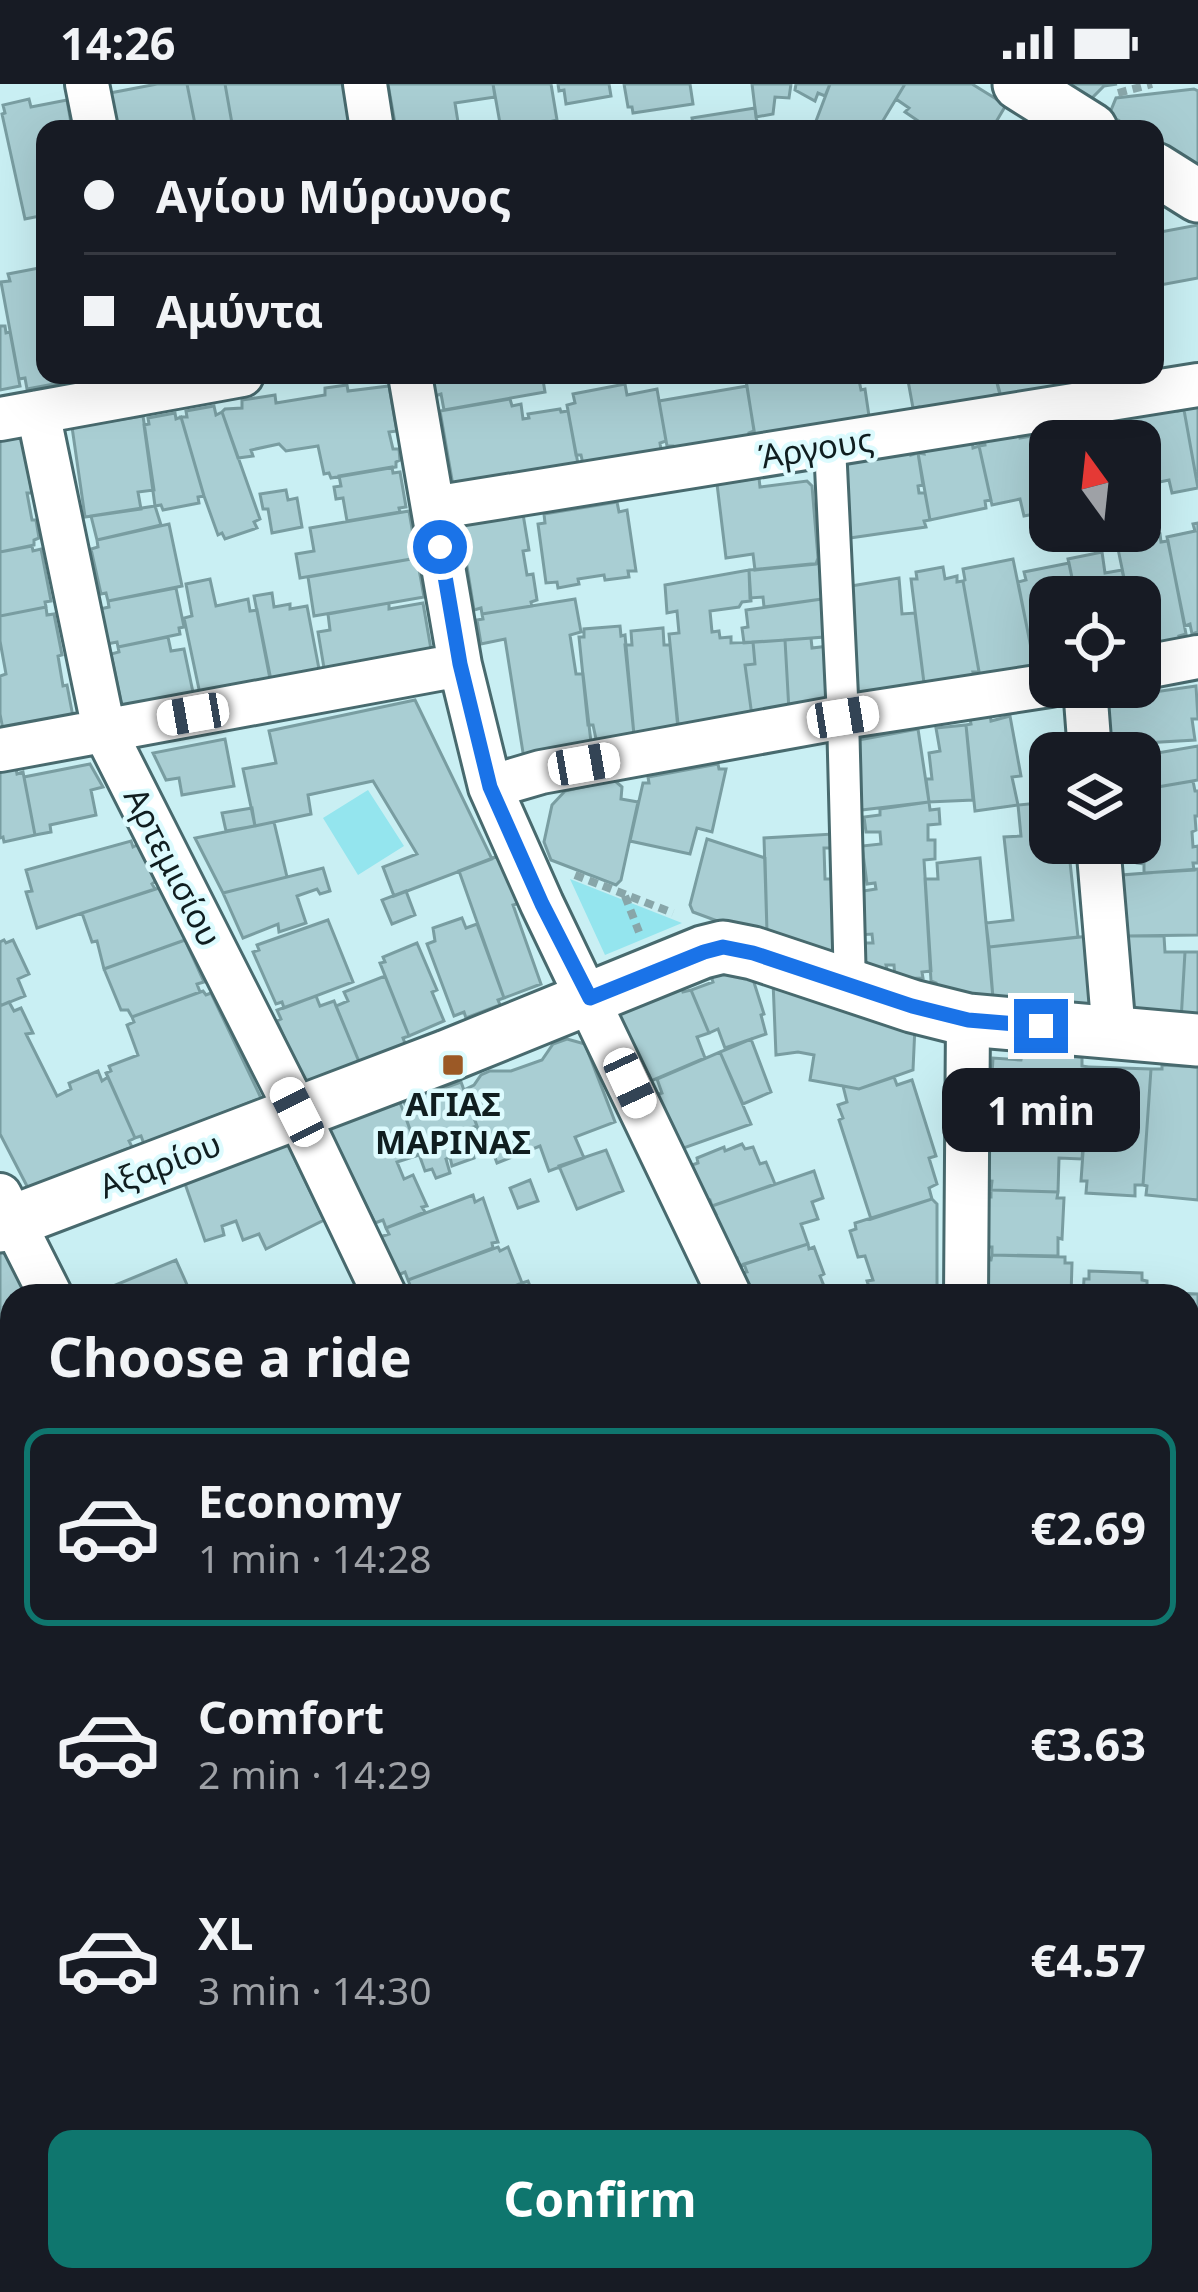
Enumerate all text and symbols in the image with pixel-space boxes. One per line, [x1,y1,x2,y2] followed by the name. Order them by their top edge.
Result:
[60,12,176,73] text: 14:26
[156,165,511,226] text: Αγίου Μύρωνος
[156,280,323,341] text: Αμύντα
[756,416,876,479] street label: Άργους
[1029,420,1161,552] north arrow
[1029,420,1161,864] map controls
[413,520,467,574] route start
[1029,576,1161,708] button: locate
[154,690,232,738] car
[805,694,881,740] car
[1029,732,1161,864] button: layers
[545,740,623,788] car
[114,780,233,954] street label: Αρτεμισίου
[1014,999,1068,1053] route end
[598,1043,662,1123] car
[440,1052,466,1078] marker: ΑΓΙΑΣ ΜΑΡΙΝΑΣ
[942,1068,1140,1152] callout: 1 min
[265,1072,329,1152] car
[375,1081,531,1164] place label: ΑΓΙΑΣ ΜΑΡΙΝΑΣ
[987,1083,1095,1136] text: 1 min
[92,1121,227,1208] street label: Αξαρίου
[48,1319,412,1393] text: Choose a ride
[198,1470,402,1531] text: Economy
[54,1473,162,1581] icon: car
[1030,1497,1146,1558] text: €2.69
[198,1531,432,1584] text: 1 min · 14:28
[198,1686,384,1747] text: Comfort
[54,1689,162,1797] icon: car
[1030,1713,1146,1774] text: €3.63
[198,1747,432,1800] text: 2 min · 14:29
[198,1902,253,1963] text: XL
[54,1905,162,2013] icon: car
[1030,1929,1146,1990] text: €4.57
[198,1963,432,2016] text: 3 min · 14:30
[48,2130,1152,2268] button: Confirm

